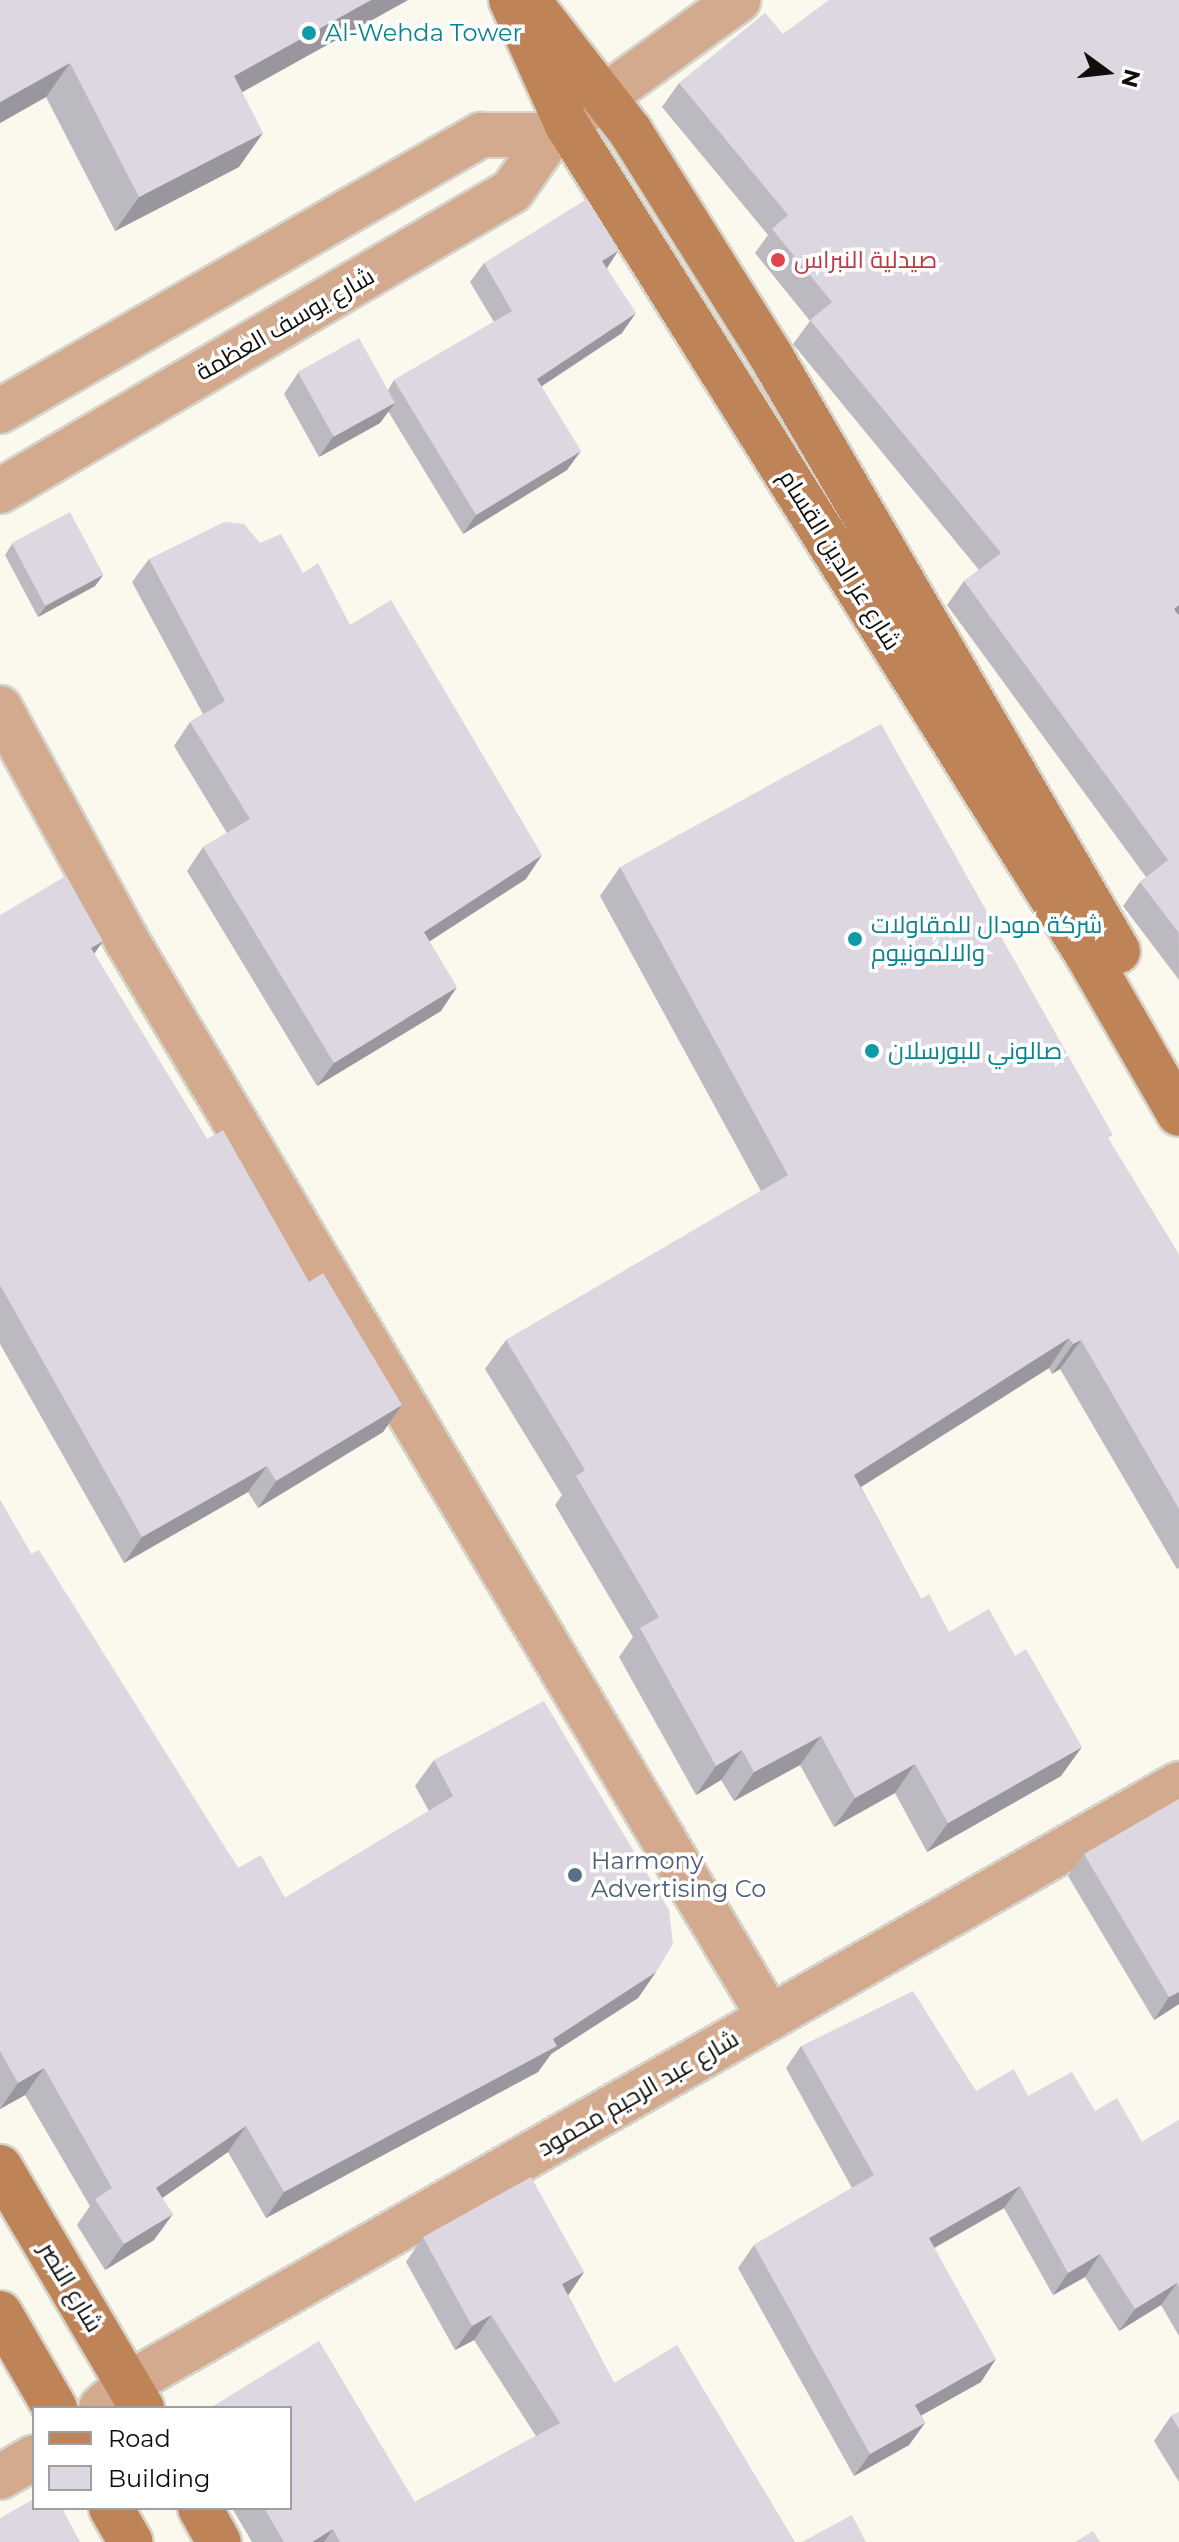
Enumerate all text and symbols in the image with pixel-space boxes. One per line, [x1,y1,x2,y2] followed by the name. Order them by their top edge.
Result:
[325,19,522,47] place label: Al-Wehda Tower
[300,24,318,42] marker: Al-Wehda Tower
[1067,32,1147,112] north arrow
[1115,66,1146,90] text: N
[794,246,937,274] place label: صيدلية النبراس
[769,251,787,269] marker: صيدلية النبراس
[191,261,379,387] street label: شارع يوسف العظمة
[773,465,907,655] street label: شارع عز الدين القسام
[871,911,1102,967] place label: شركة مودال للمقاولات والالمونيوم
[846,930,864,948] marker: شركة مودال للمقاولات والالمونيوم
[888,1037,1062,1065] place label: صالوني للبورسلان
[863,1042,881,1060] marker: صالوني للبورسلان
[591,1847,766,1903] place label: Harmony Advertising Co
[566,1866,584,1884] marker: Harmony Advertising Co
[532,2024,744,2162] street label: شارع عبد الرحيم محمود
[33,2237,109,2337] street label: شارع النصر
[32,2406,292,2510] legend
[108,2424,171,2453] text: Road
[108,2464,211,2493] text: Building

